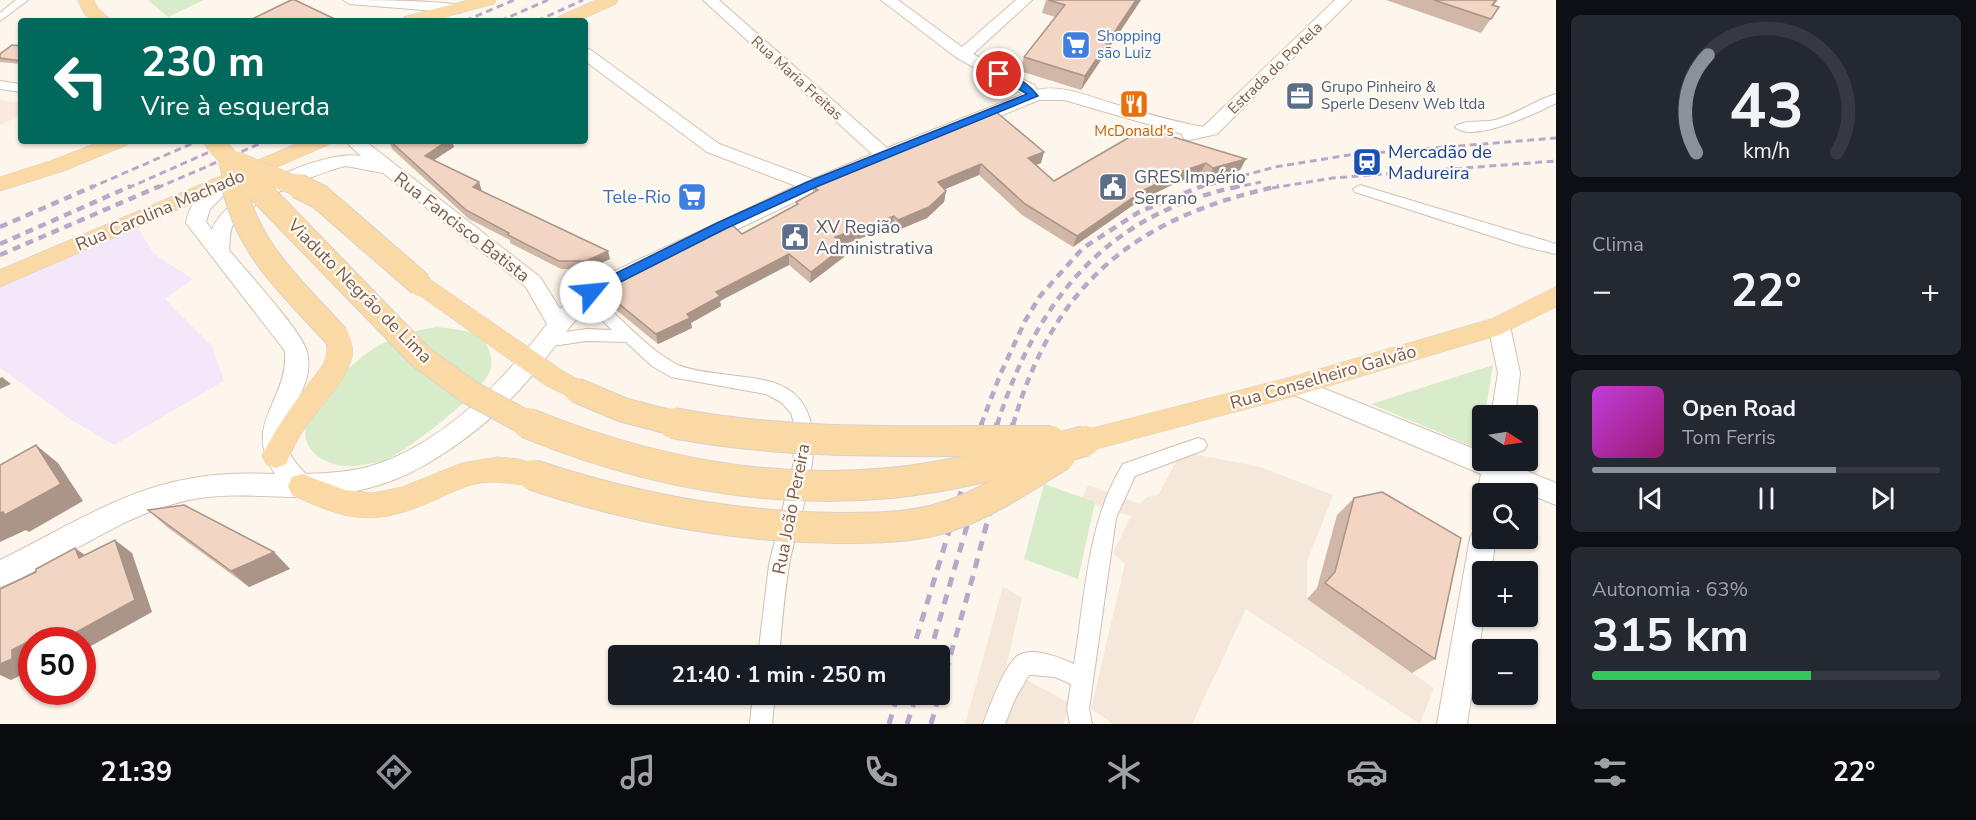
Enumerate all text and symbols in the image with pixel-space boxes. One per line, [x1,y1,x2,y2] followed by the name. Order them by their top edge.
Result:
[1223,18,1327,118] street label: Estrada do Portela
[1097,26,1161,63] place label: Shopping são Luiz
[1060,29,1092,61] supermarket icon: Shopping são Luiz
[747,31,847,125] street label: Rua Maria Freitas
[141,34,265,91] text: 230 m
[42,42,120,120] icon: left
[973,48,1024,99] pin
[982,57,1015,90] icon: arrive
[1729,64,1803,149] text: 43
[1321,77,1485,114] place label: Grupo Pinheiro & Sperle Desenv Web ltda
[1284,80,1316,112] office icon: Grupo Pinheiro & Sperle Desenv Web ltda
[141,88,330,125] text: Vire à esquerda
[1118,88,1150,120] restaurant icon: McDonald's
[1094,121,1174,141] place label: McDonald's
[1742,137,1790,167] text: km/h
[1388,140,1492,185] place label: Mercadão de Madureira
[1351,146,1383,178] station icon: Mercadão de Madureira
[72,164,248,256] street label: Rua Carolina Machado
[1134,165,1246,210] place label: GRES Império Serrano
[389,166,535,288] street label: Rua Fancisco Batista
[1097,171,1129,203] public building icon: GRES Império Serrano
[676,181,708,213] supermarket icon: Tele-Rio
[603,185,671,209] place label: Tele-Rio
[282,213,437,368] street label: Viaduto Negrão de Lima
[816,215,933,260] place label: XV Região Administrativa
[779,221,811,253] public building icon: XV Região Administrativa
[1592,231,1644,258] text: Clima
[559,260,623,324] position arrow
[1730,261,1802,322] text: 22°
[1592,269,1612,314] text: −
[1920,269,1940,314] text: +
[1227,339,1419,415] street label: Rua Conselheiro Galvão
[1682,394,1796,424] text: Open Road
[1472,405,1538,471] north arrow
[1472,405,1538,705] map controls
[1682,424,1776,451] text: Tom Ferris
[767,441,815,577] street label: Rua João Pereira
[1634,482,1667,515] icon: previous
[1750,482,1783,515] icon: pause
[1866,482,1899,515] icon: next
[1472,483,1538,549] button: search
[1472,561,1538,627] button: +
[1592,576,1748,603] text: Autonomia · 63%
[1592,606,1749,667] text: 315 km
[18,627,96,705] speed limit sign: 50
[1472,639,1538,705] button: −
[672,660,886,690] text: 21:40 · 1 min · 250 m
[373,751,415,793] icon: directions
[617,751,659,793] icon: music
[860,751,902,793] icon: phone
[1103,751,1145,793] icon: climate
[1346,751,1388,793] icon: car
[1589,751,1631,793] icon: filters
[101,754,172,791] text: 21:39
[1833,754,1875,791] text: 22°

